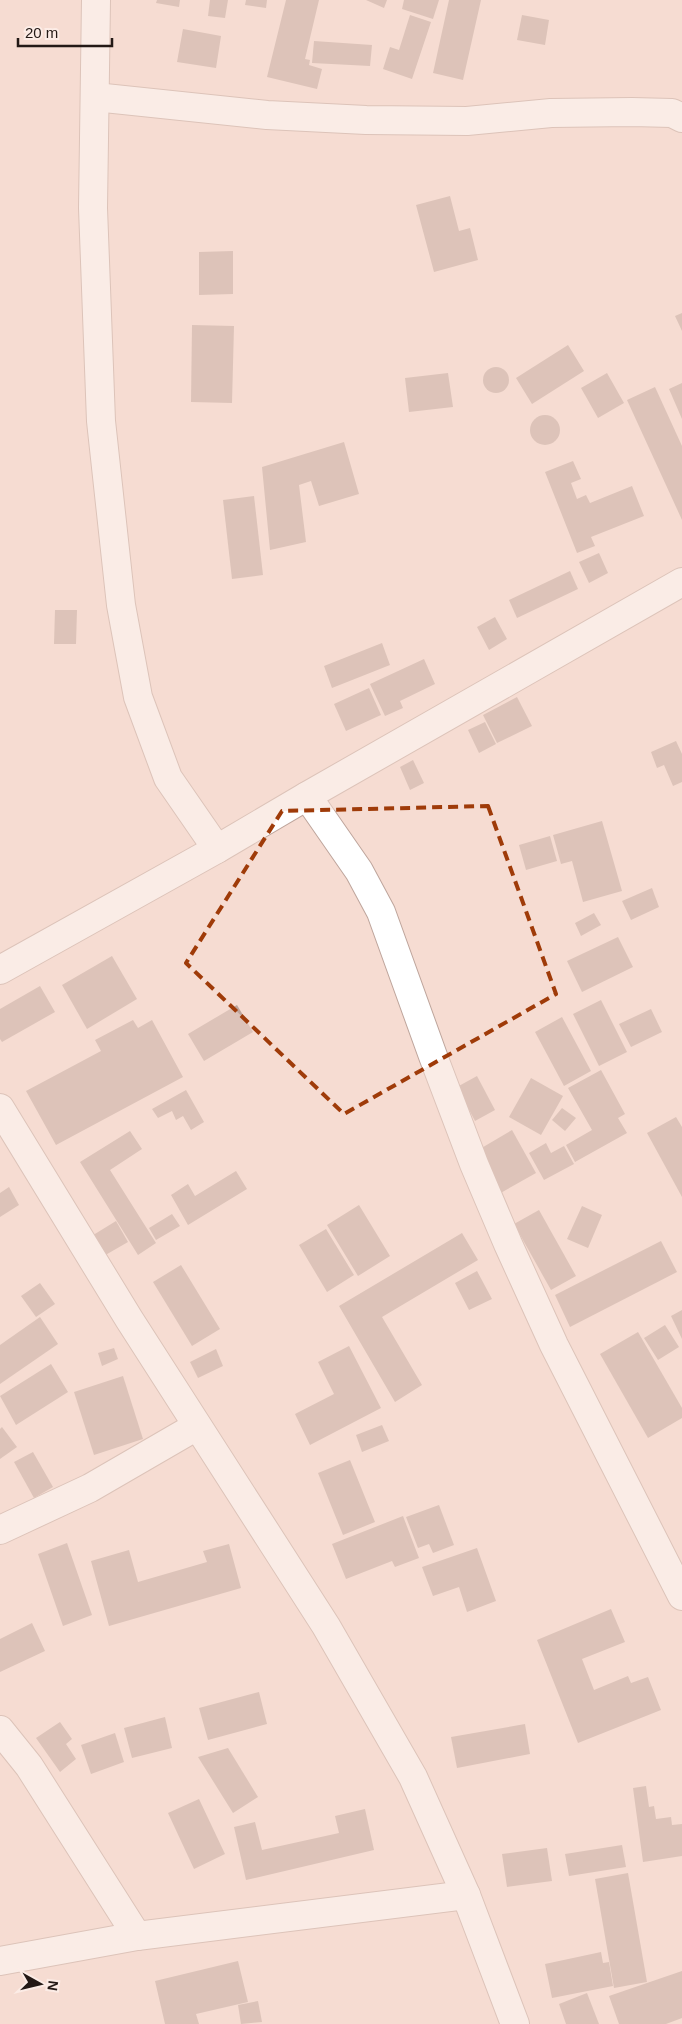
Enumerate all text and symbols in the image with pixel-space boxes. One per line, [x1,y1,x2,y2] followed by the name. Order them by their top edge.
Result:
[18,15,111,47] scale bar
[25,24,58,41] text: 20 m
[15,1959,65,2009] north arrow
[44,1980,62,1992] text: N

